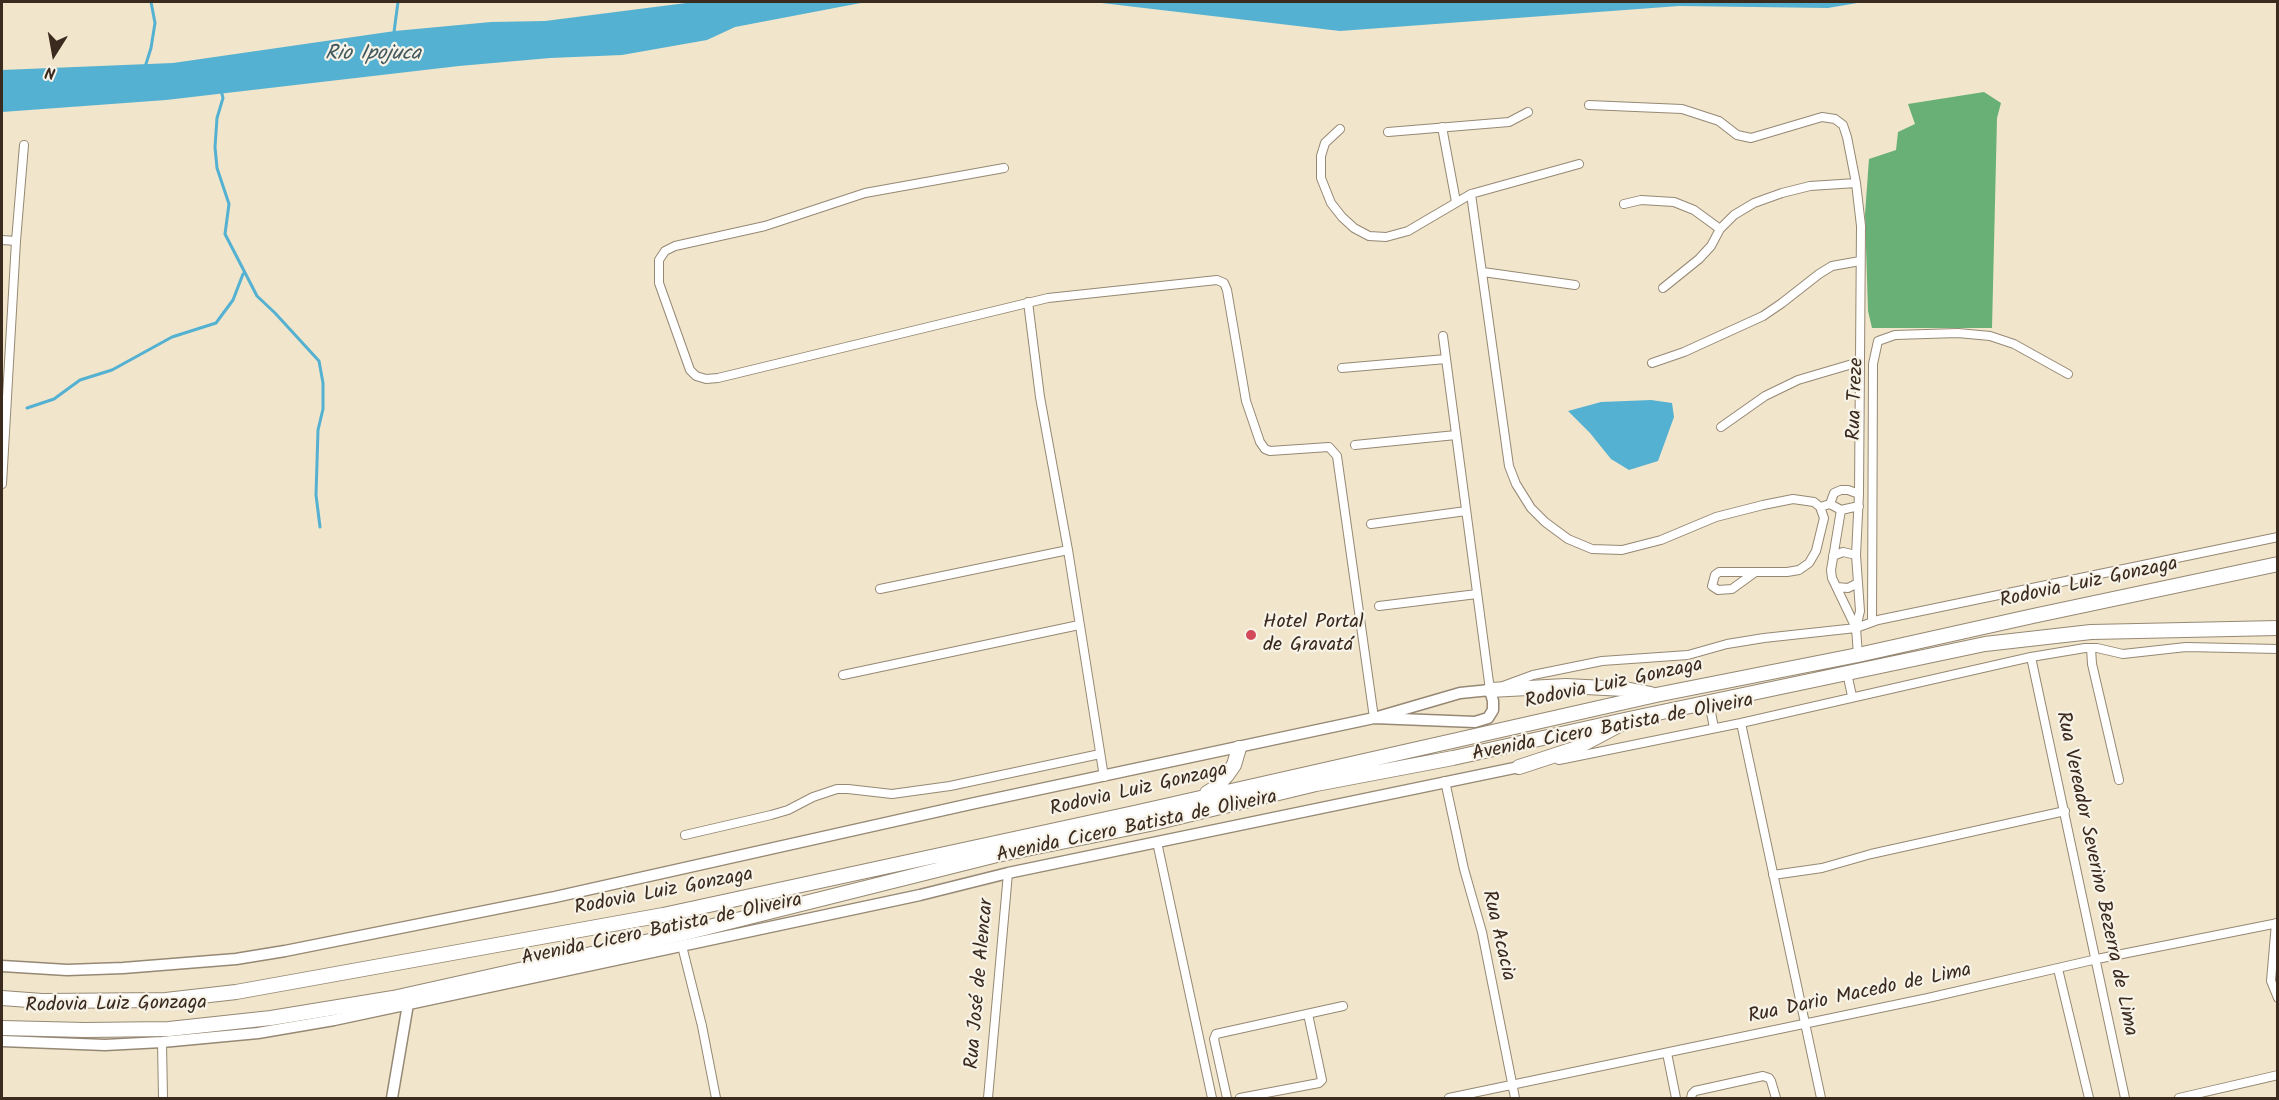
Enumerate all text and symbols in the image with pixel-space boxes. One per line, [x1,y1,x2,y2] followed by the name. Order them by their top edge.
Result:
[24,24,84,84] north arrow
[325,42,421,68] water label: Rio Ipojuca
[43,59,58,85] text: N
[1844,357,1870,441] street label: Rua Treze
[1998,553,2180,615] street label: Rodovia Luiz Gonzaga
[1263,612,1364,659] place label: Hotel Portal de Gravatá
[1244,628,1258,642] marker: Hotel Portal de Gravatá
[1523,654,1705,716] street label: Rodovia Luiz Gonzaga
[1470,690,1756,768] street label: Avenida Cicero Batista de Oliveira
[2049,709,2141,1039] street label: Rua Vereador Severino Bezerra de Lima
[1048,759,1230,823] street label: Rodovia Luiz Gonzaga
[995,787,1279,869] street label: Avenida Cicero Batista de Oliveira
[573,864,755,922] street label: Rodovia Luiz Gonzaga
[1475,888,1519,984] street label: Rua Acacia
[520,890,804,972] street label: Avenida Cicero Batista de Oliveira
[962,898,1000,1070] street label: Rua José de Alencar
[1746,960,1974,1030] street label: Rua Dario Macedo de Lima
[25,992,207,1020] street label: Rodovia Luiz Gonzaga

